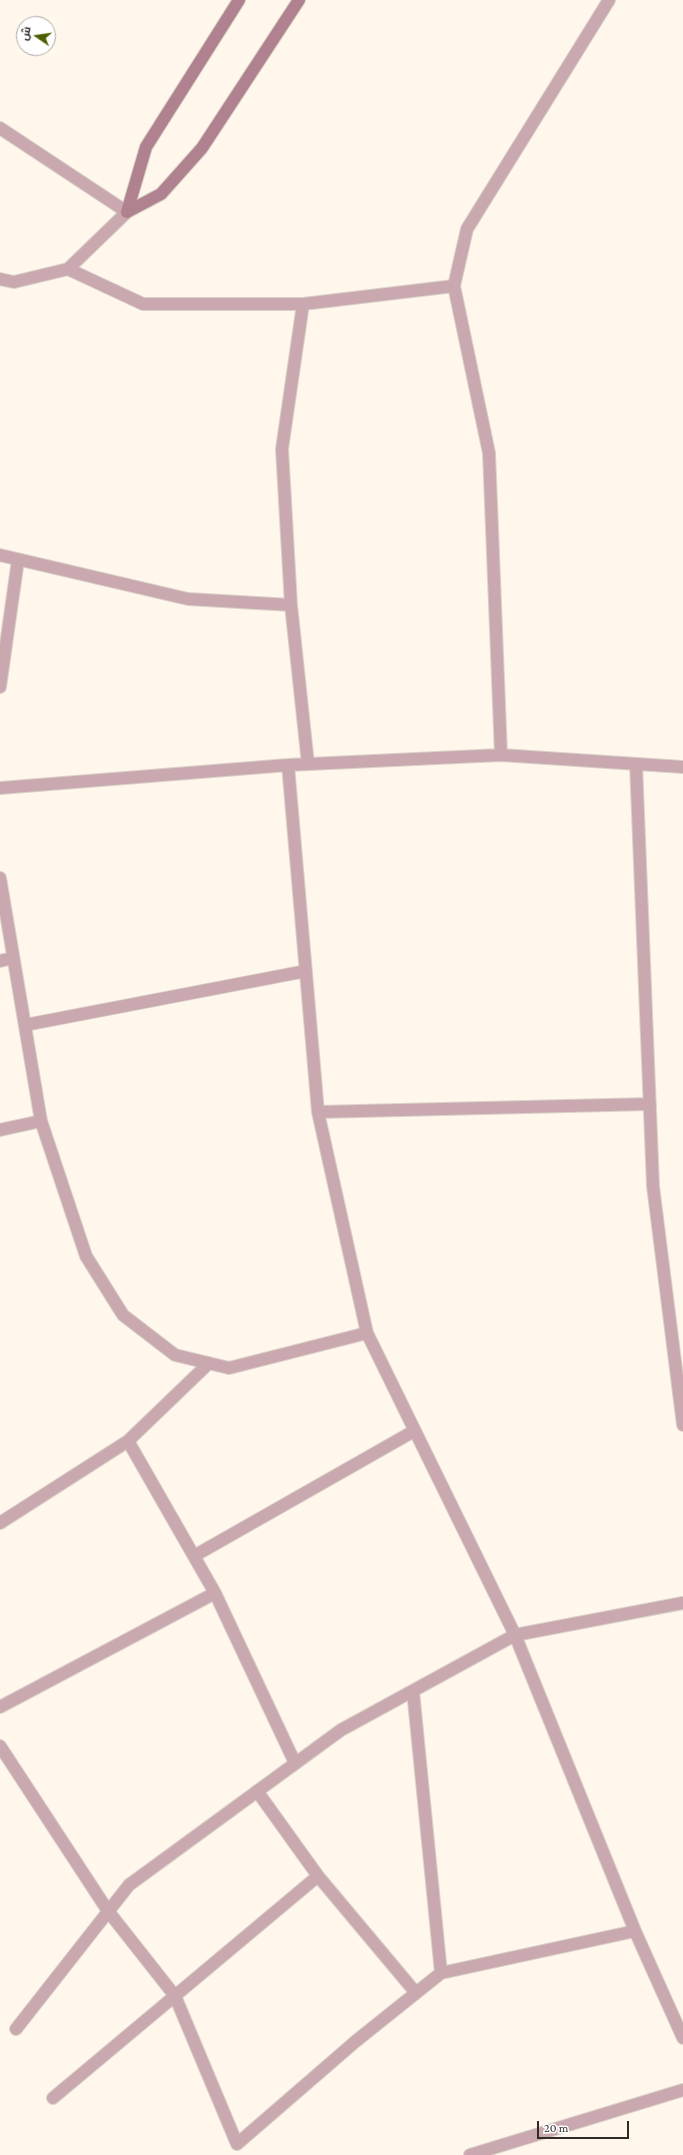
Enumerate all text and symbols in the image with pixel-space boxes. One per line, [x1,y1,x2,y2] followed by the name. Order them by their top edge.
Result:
[16,16,56,56] north arrow
[18,25,33,42] text: ش
[539,2113,631,2139] scale bar
[544,2121,568,2135] text: 20 m

